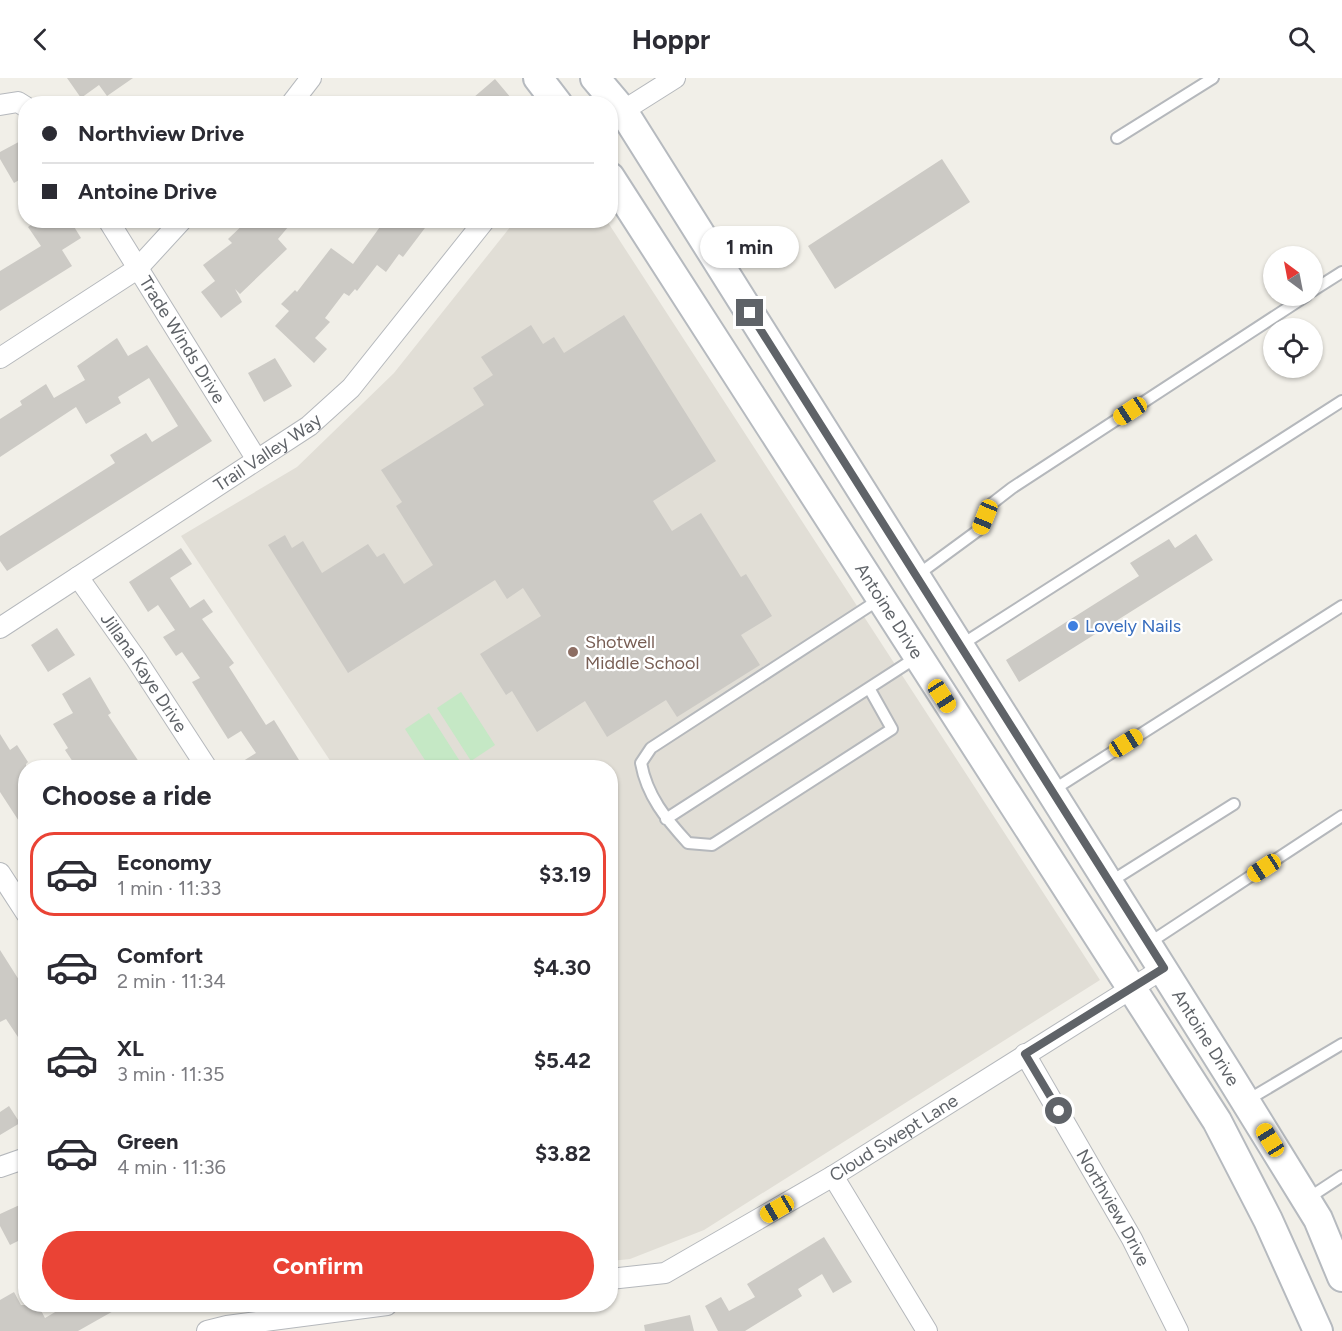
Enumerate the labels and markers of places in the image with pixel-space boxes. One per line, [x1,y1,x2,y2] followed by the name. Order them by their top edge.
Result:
[1085,615,1181,637] place label: Lovely Nails
[1066,619,1080,633] marker: Lovely Nails
[585,631,699,674] place label: Shotwell Middle School
[566,645,580,659] marker: Shotwell Middle School

